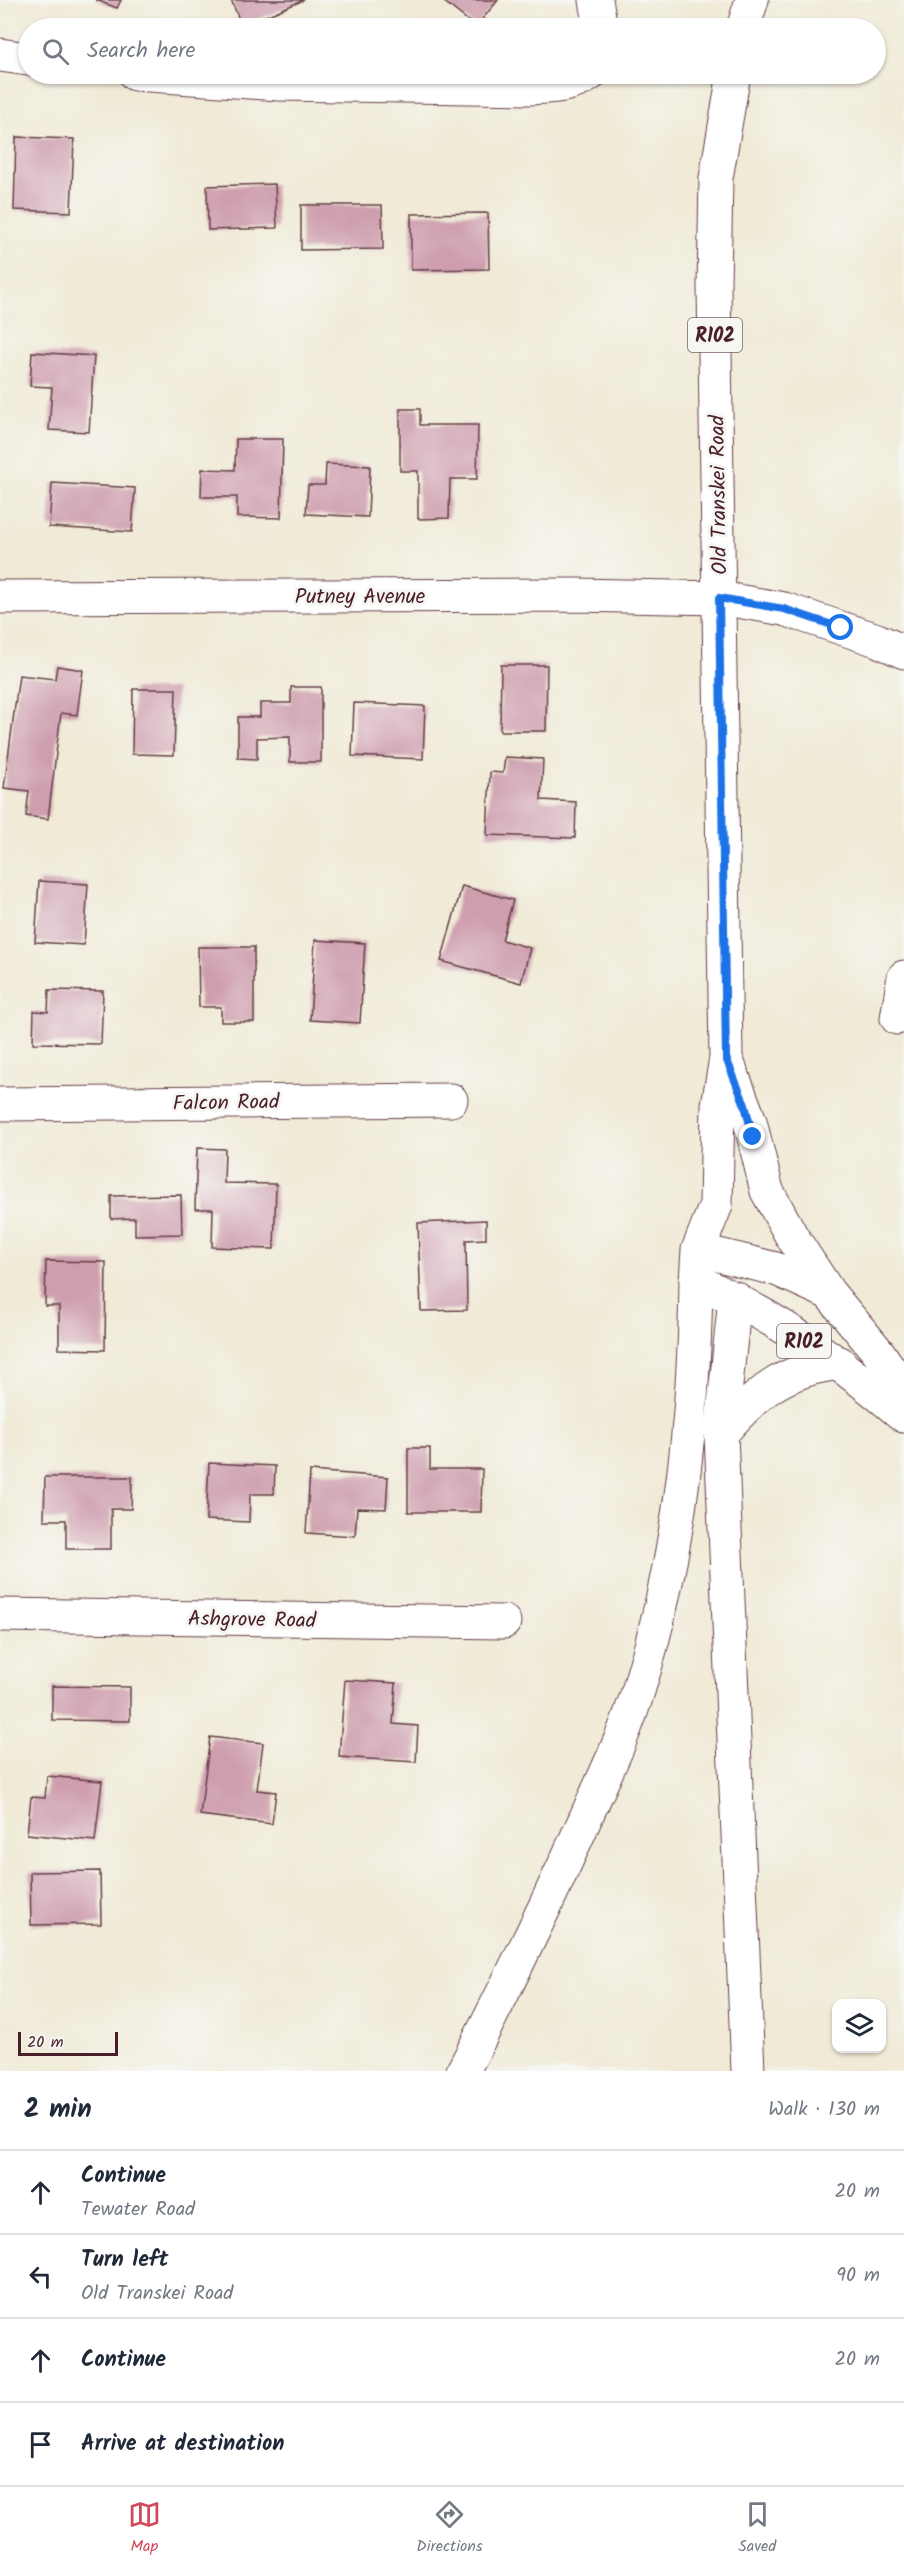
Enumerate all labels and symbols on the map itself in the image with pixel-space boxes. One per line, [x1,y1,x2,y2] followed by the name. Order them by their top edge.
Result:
[688,318,742,352] road number: R102
[702,414,737,575] street label: Old Transkei Road
[295,581,426,614] street label: Putney Avenue
[827,614,853,640] route start
[172,1086,280,1121] street label: Falcon Road
[739,1123,765,1149] route end
[777,1324,831,1358] road number: R102
[188,1603,317,1638] street label: Ashgrove Road
[18,2029,118,2056] scale bar

